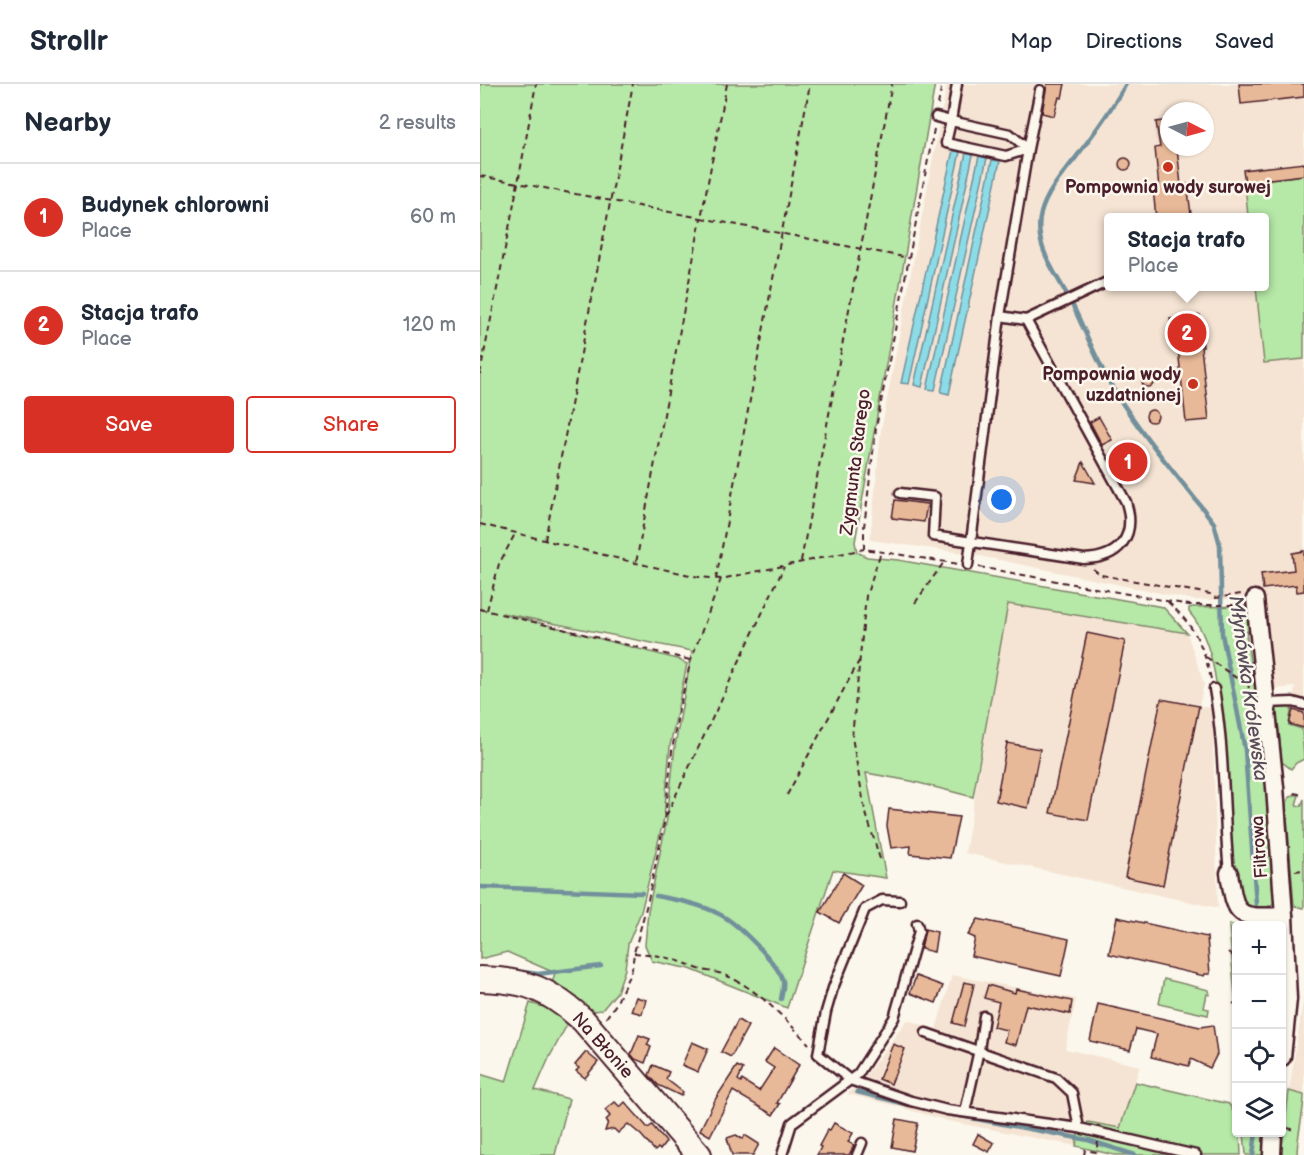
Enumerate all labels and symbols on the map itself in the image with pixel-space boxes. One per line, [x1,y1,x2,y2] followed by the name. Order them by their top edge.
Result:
[1160,102,1214,156] north arrow
[1161,160,1175,174] marker: Pompownia wody surowej
[1065,177,1271,198] place label: Pompownia wody surowej
[1168,310,1206,356] pin: 2
[1042,364,1182,406] place label: Pompownia wody uzdatnionej
[1186,377,1200,391] marker: Pompownia wody uzdatnionej
[836,388,875,537] street label: Zygmunta Starego
[1108,440,1148,484] pin: 1
[987,485,1016,514] your location
[1223,594,1273,783] water label: Młynówka Królewska
[1247,815,1272,879] street label: Filtrowa
[567,1008,638,1083] street label: Na Błonie

